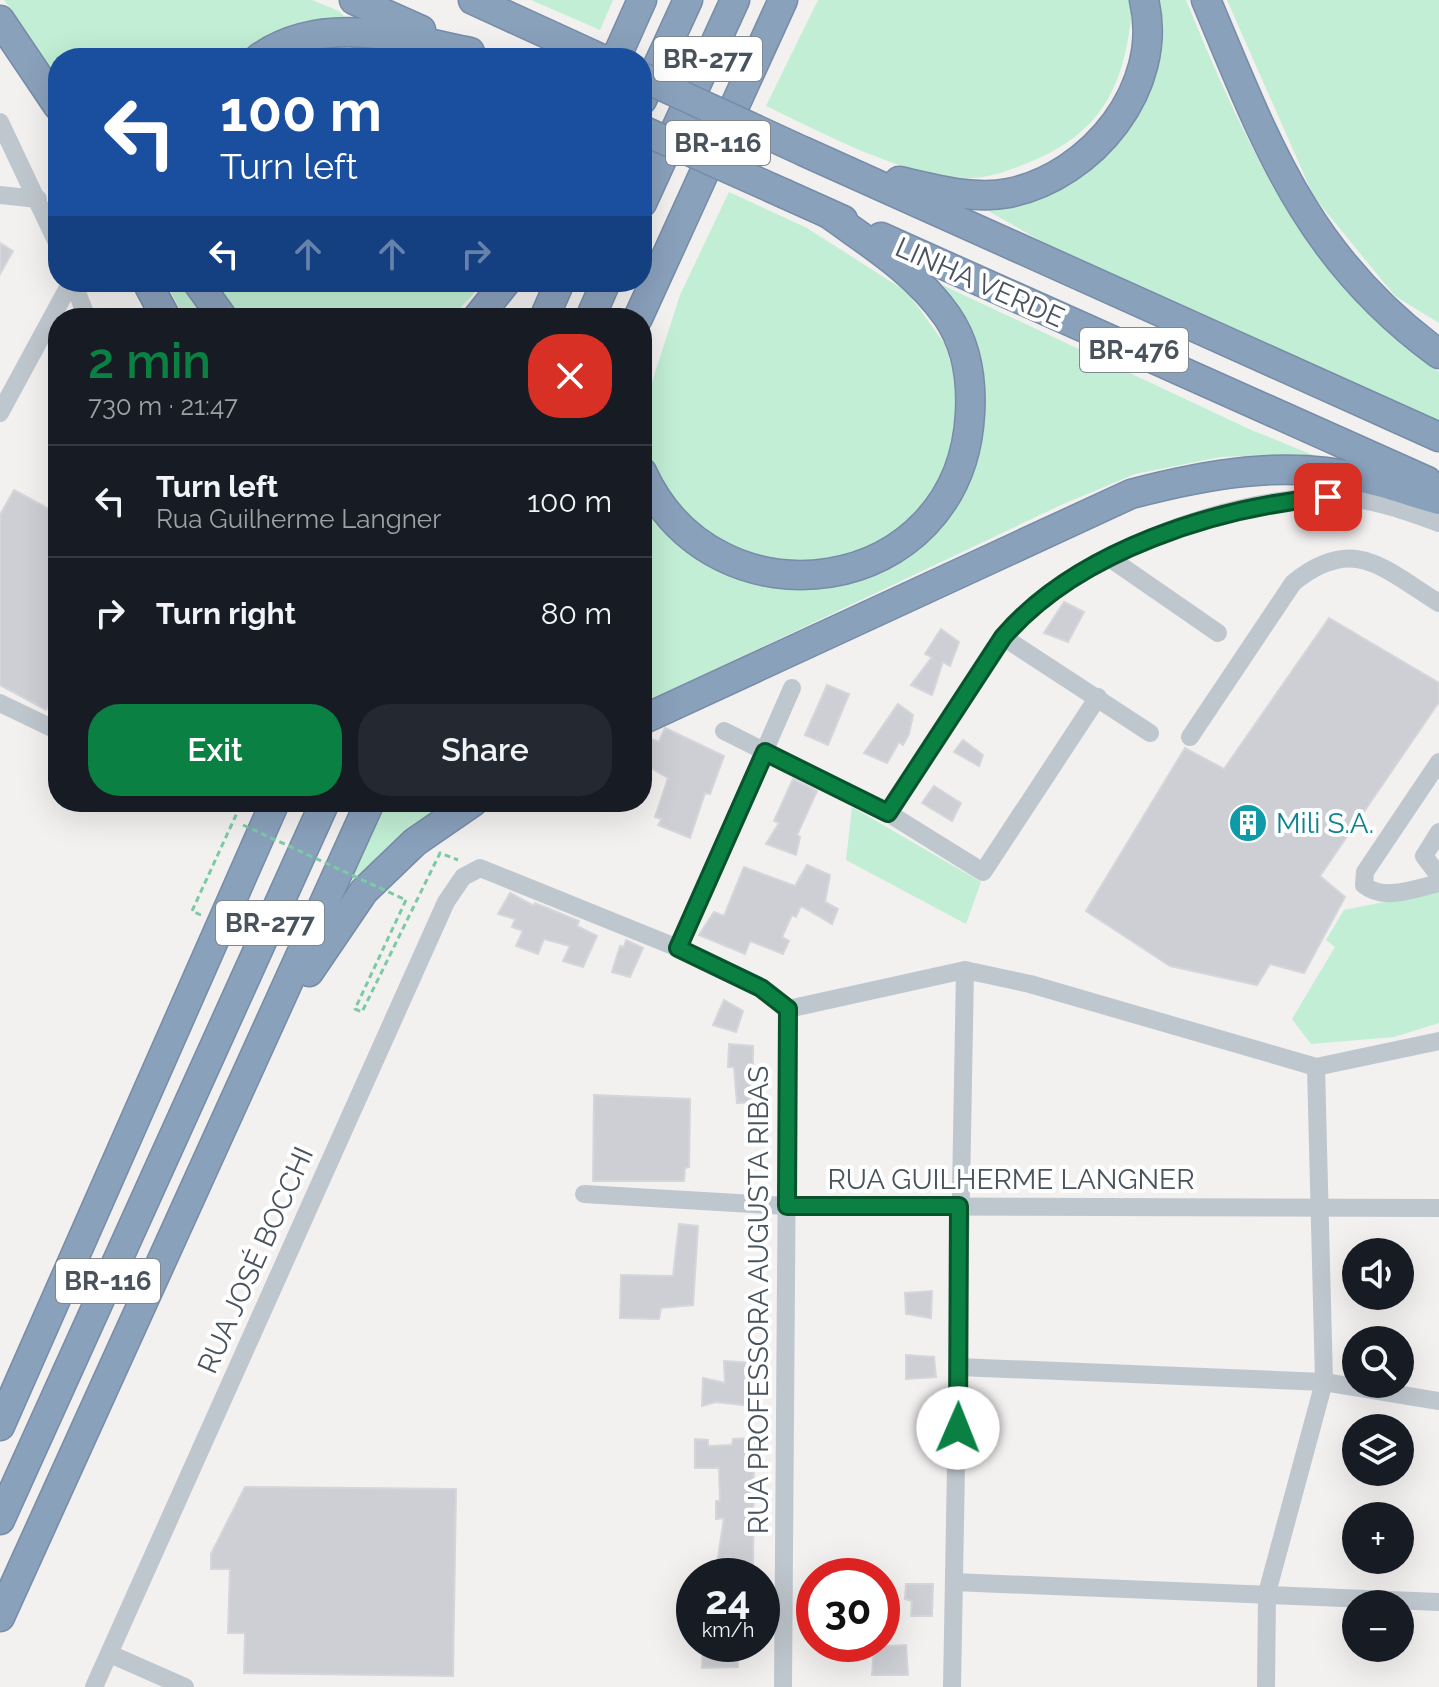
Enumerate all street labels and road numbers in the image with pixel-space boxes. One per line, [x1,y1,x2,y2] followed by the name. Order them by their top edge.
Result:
[654,37,762,81] road number: BR-277
[666,121,770,165] road number: BR-116
[890,231,1069,334] street label: LINHA VERDE
[1080,328,1188,372] road number: BR-476
[216,901,324,945] road number: BR-277
[742,1066,775,1534] street label: RUA PROFESSORA AUGUSTA RIBAS
[191,1142,320,1378] street label: RUA JOSÉ BOCCHI
[828,1163,1194,1196] street label: RUA GUILHERME LANGNER
[56,1259,160,1303] road number: BR-116

